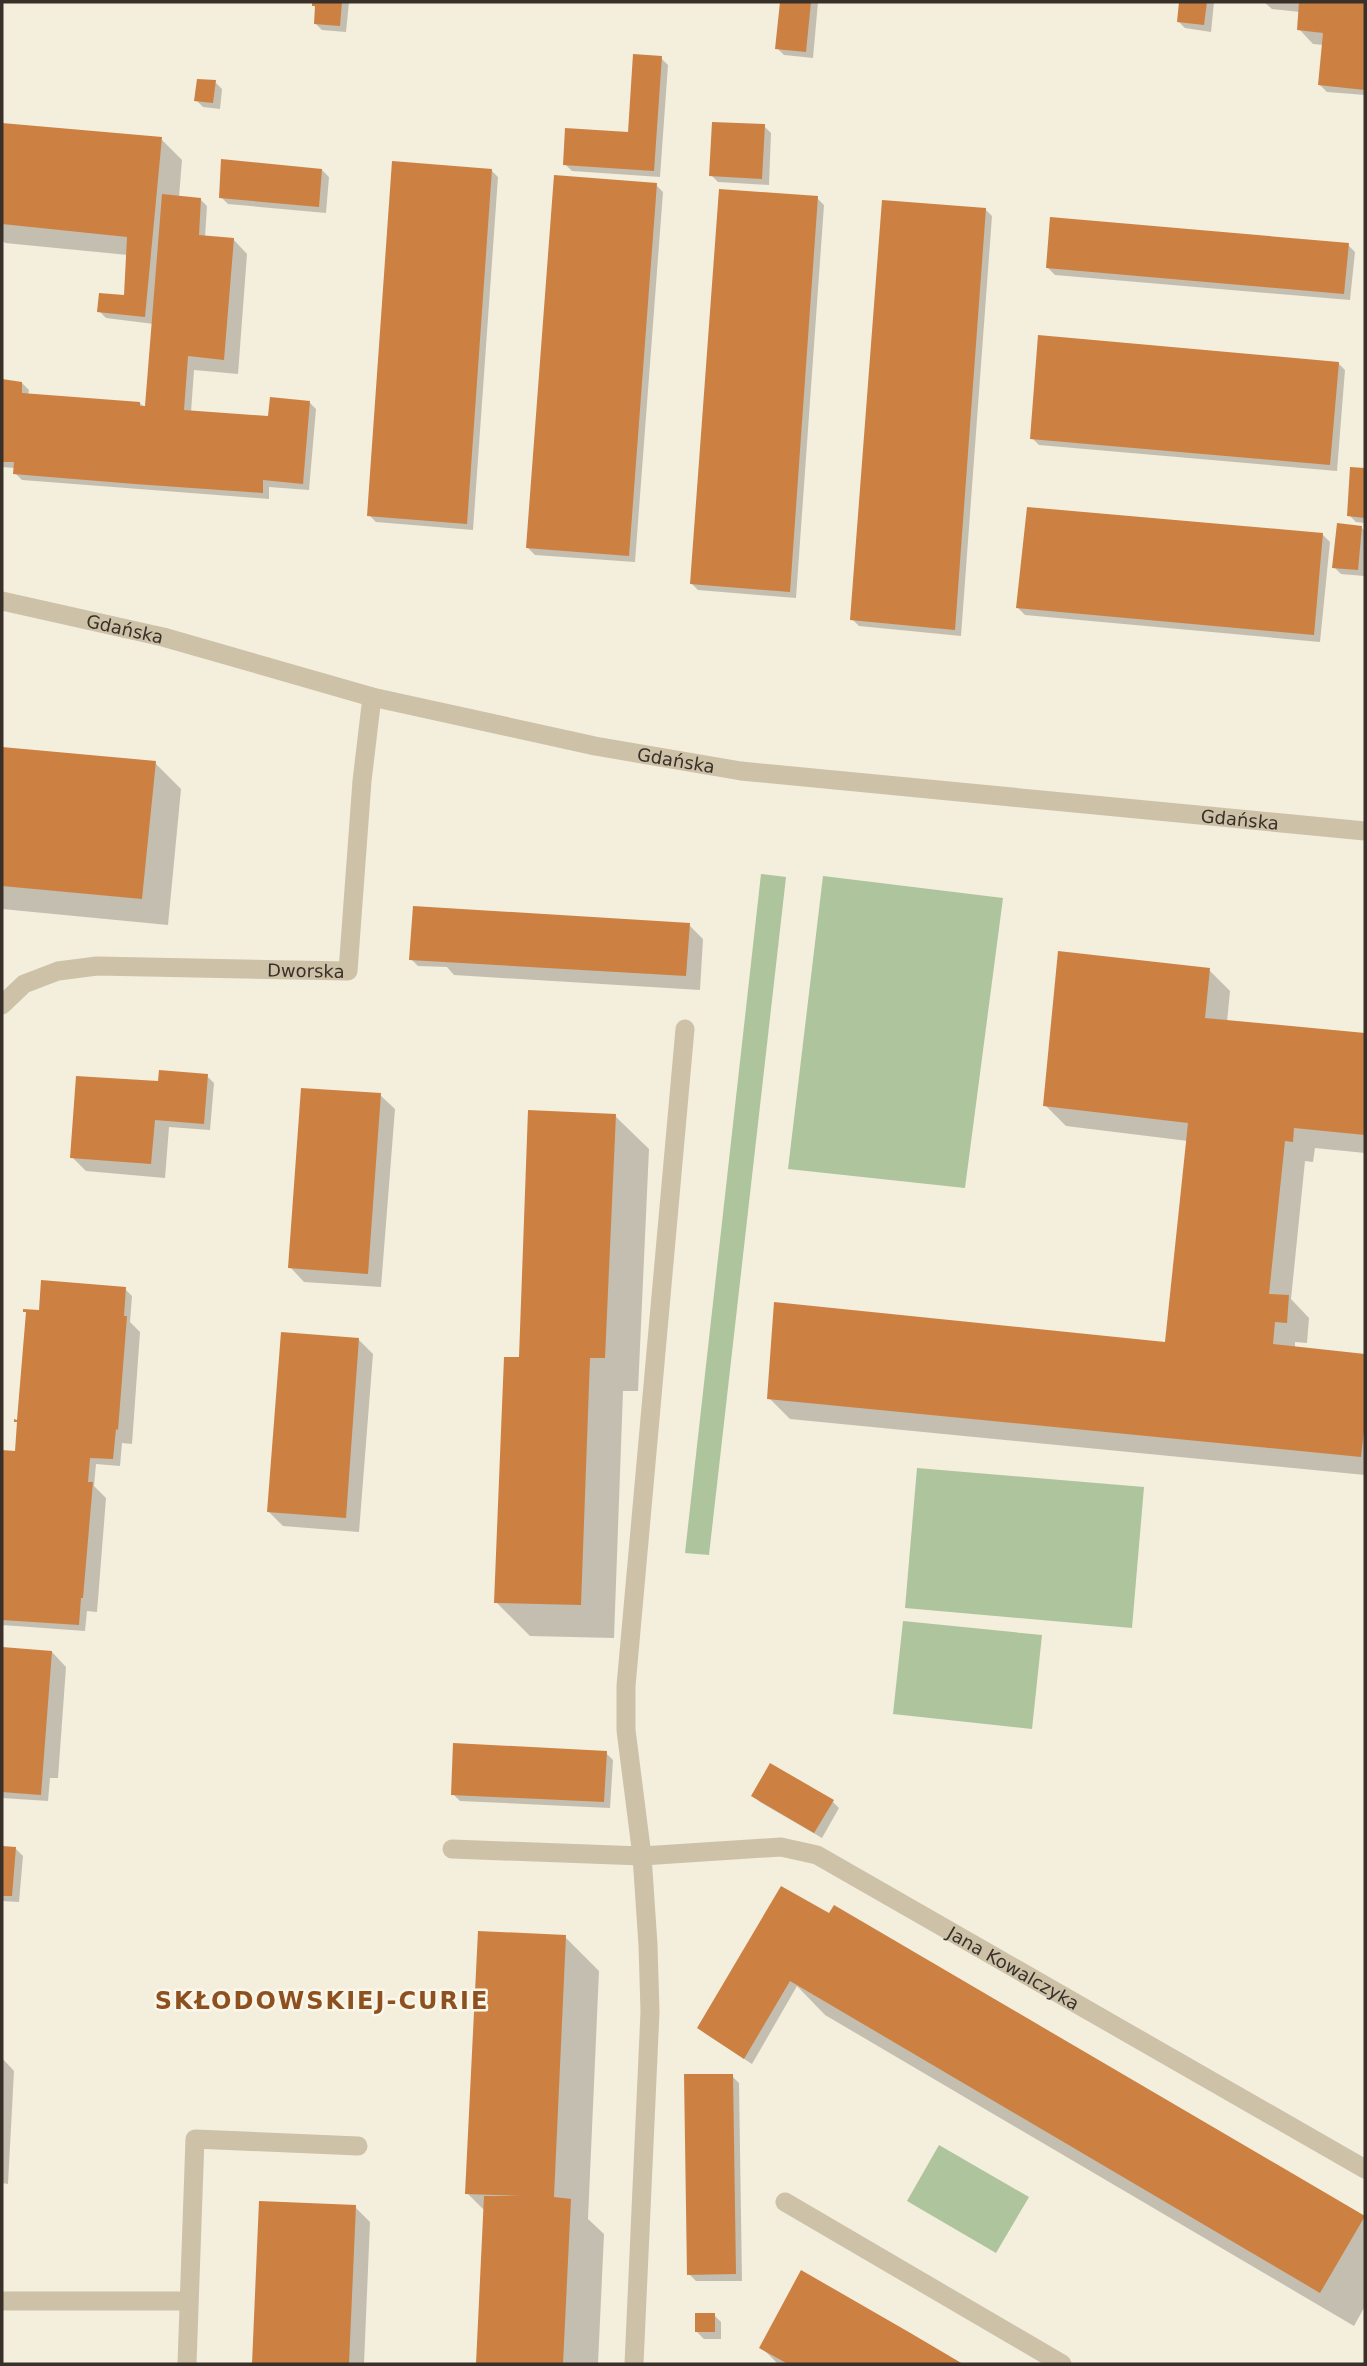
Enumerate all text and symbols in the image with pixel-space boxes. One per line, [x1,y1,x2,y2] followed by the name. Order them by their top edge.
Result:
[84,610,165,647] street label: Gdańska
[636,743,716,777] street label: Gdańska
[1200,805,1280,833] street label: Gdańska
[267,959,345,981] street label: Dworska
[943,1921,1083,2014] street label: Jana Kowalczyka
[155,1987,489,2015] district label: SKŁODOWSKIEJ-CURIE

